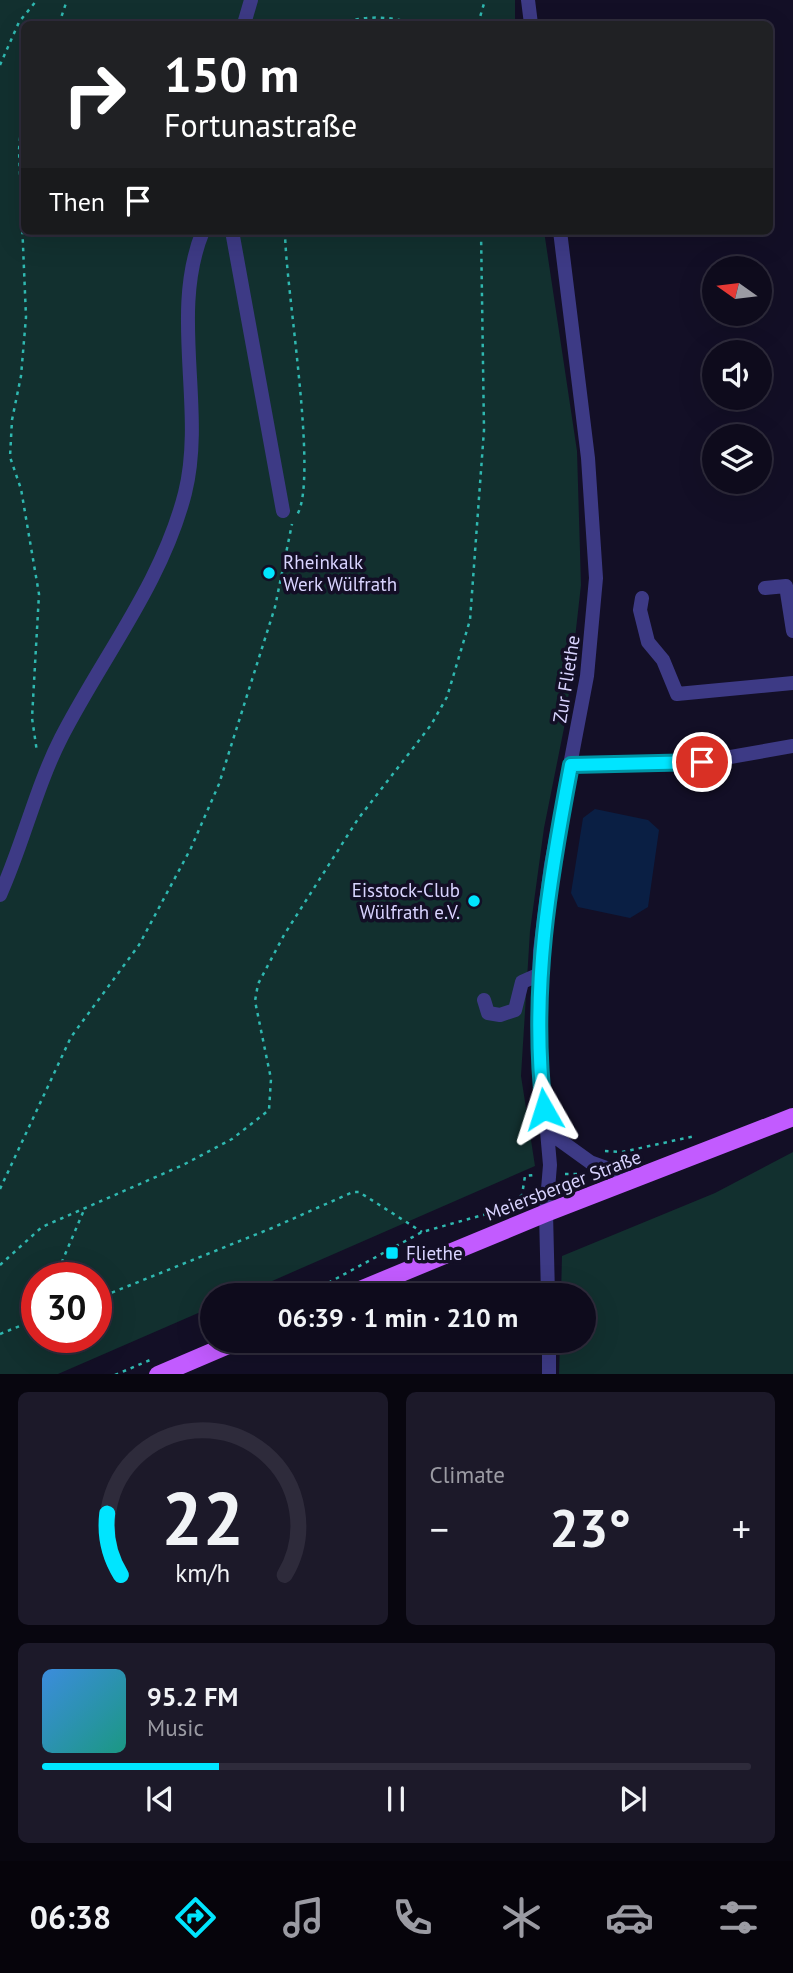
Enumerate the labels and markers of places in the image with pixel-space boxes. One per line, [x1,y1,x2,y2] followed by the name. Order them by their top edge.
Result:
[283,550,397,596] place label: Rheinkalk Werk Wülfrath
[261,565,277,581] marker: Rheinkalk Werk Wülfrath
[672,732,732,792] pin
[352,878,460,924] place label: Eisstock-Club Wülfrath e.V.
[466,893,482,909] marker: Eisstock-Club Wülfrath e.V.
[406,1241,463,1265] place label: Fliethe
[384,1245,400,1261] marker: Fliethe

